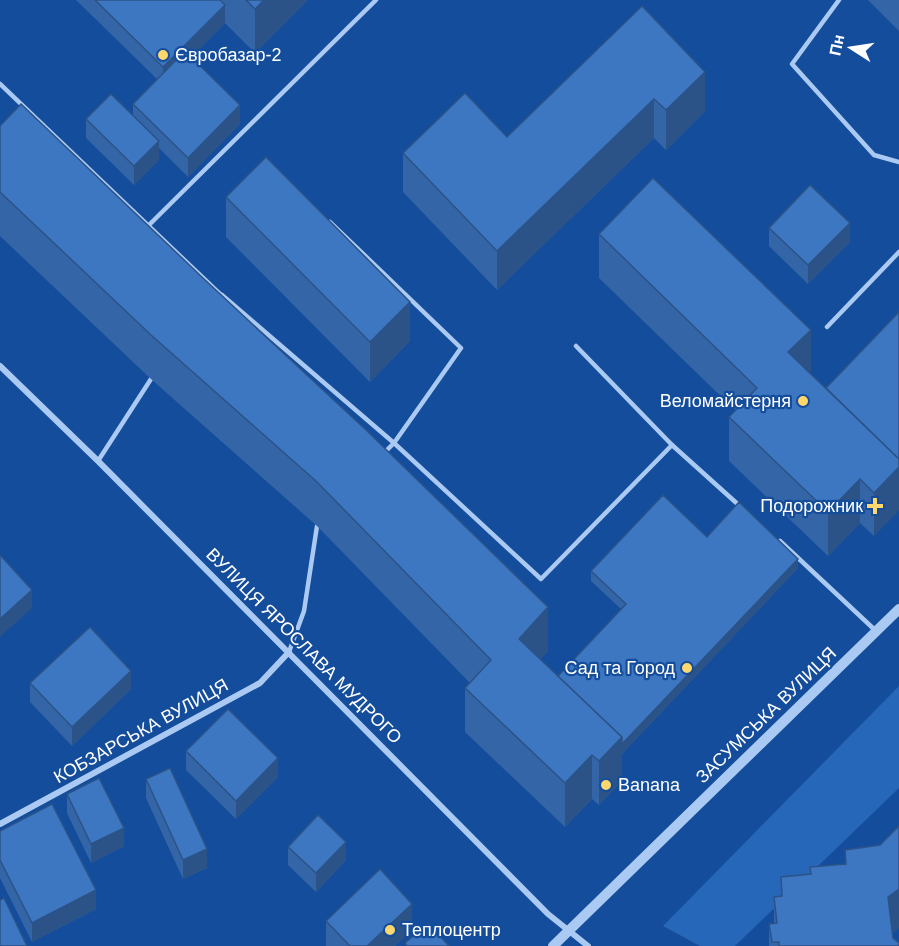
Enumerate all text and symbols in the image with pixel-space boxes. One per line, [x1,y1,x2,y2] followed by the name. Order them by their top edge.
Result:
[821,18,881,78] north arrow
[826,33,847,57] text: Пн
[175,45,282,65] place label: Євробазар-2
[156,48,170,62] marker: Євробазар-2
[660,391,791,411] place label: Веломайстерня
[796,394,810,408] marker: Веломайстерня
[760,496,863,516] place label: Подорожник
[868,499,882,513] marker: Подорожник
[202,544,406,748] street label: ВУЛИЦЯ ЯРОСЛАВА МУДРОГО
[692,643,840,787] street label: ЗАСУМСЬКА ВУЛИЦЯ
[565,658,675,678] place label: Сад та Город
[680,661,694,675] marker: Сад та Город
[50,675,232,787] street label: КОБЗАРСЬКА ВУЛИЦЯ
[618,775,681,795] place label: Banana
[599,778,613,792] marker: Banana
[402,920,501,940] place label: Теплоцентр
[383,923,397,937] marker: Теплоцентр

